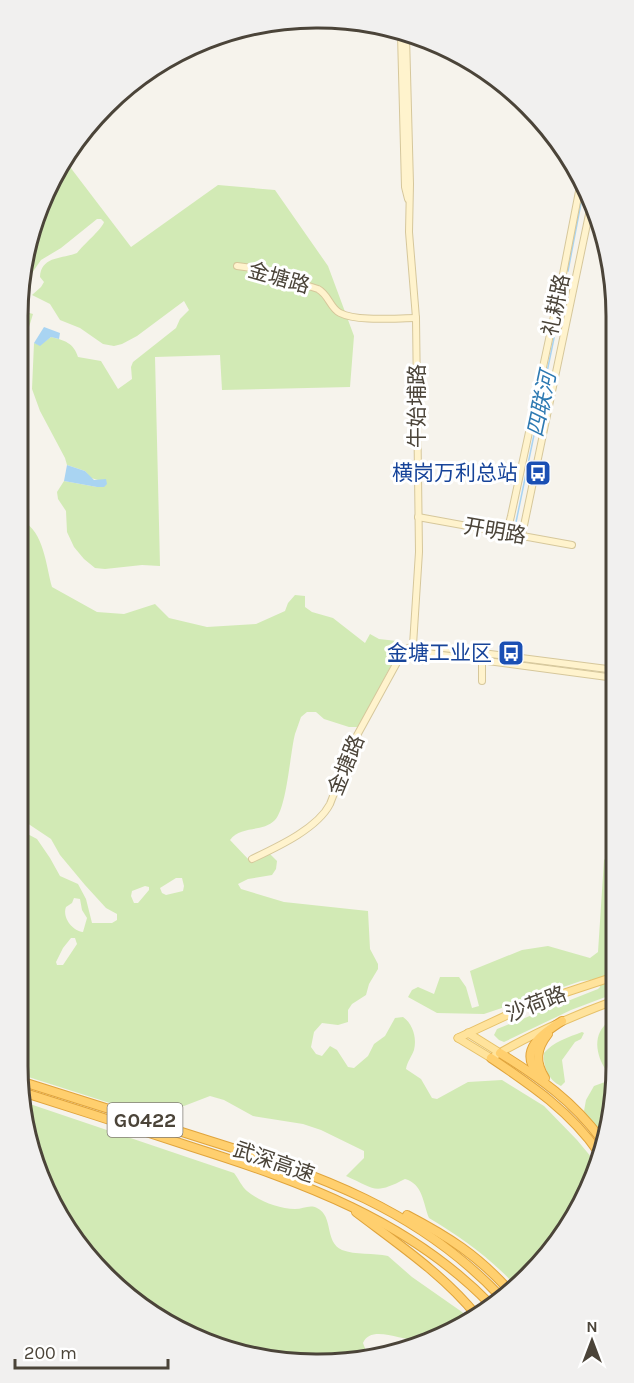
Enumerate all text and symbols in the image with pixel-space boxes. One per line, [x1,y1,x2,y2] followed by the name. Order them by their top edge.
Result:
[245,258,313,298] street label: 金塘路
[538,272,574,338] street label: 礼耕路
[405,364,429,448] street label: 牛始埔路
[522,365,562,439] water label: 四联河
[523,458,553,488] bus stop icon: 横岗万利总站
[392,461,518,485] place label: 横岗万利总站
[462,514,528,548] street label: 开明路
[496,638,526,668] bus stop icon: 金塘工业区
[387,641,492,665] place label: 金塘工业区
[323,731,369,799] street label: 金塘路
[502,982,570,1026] street label: 沙荷路
[108,1103,182,1137] road number: G0422
[230,1137,318,1187] street label: 武深高速
[562,1311,622,1371] north arrow
[586,1317,598,1336] text: N
[15,1332,168,1370] scale bar
[24,1342,77,1364] text: 200 m

